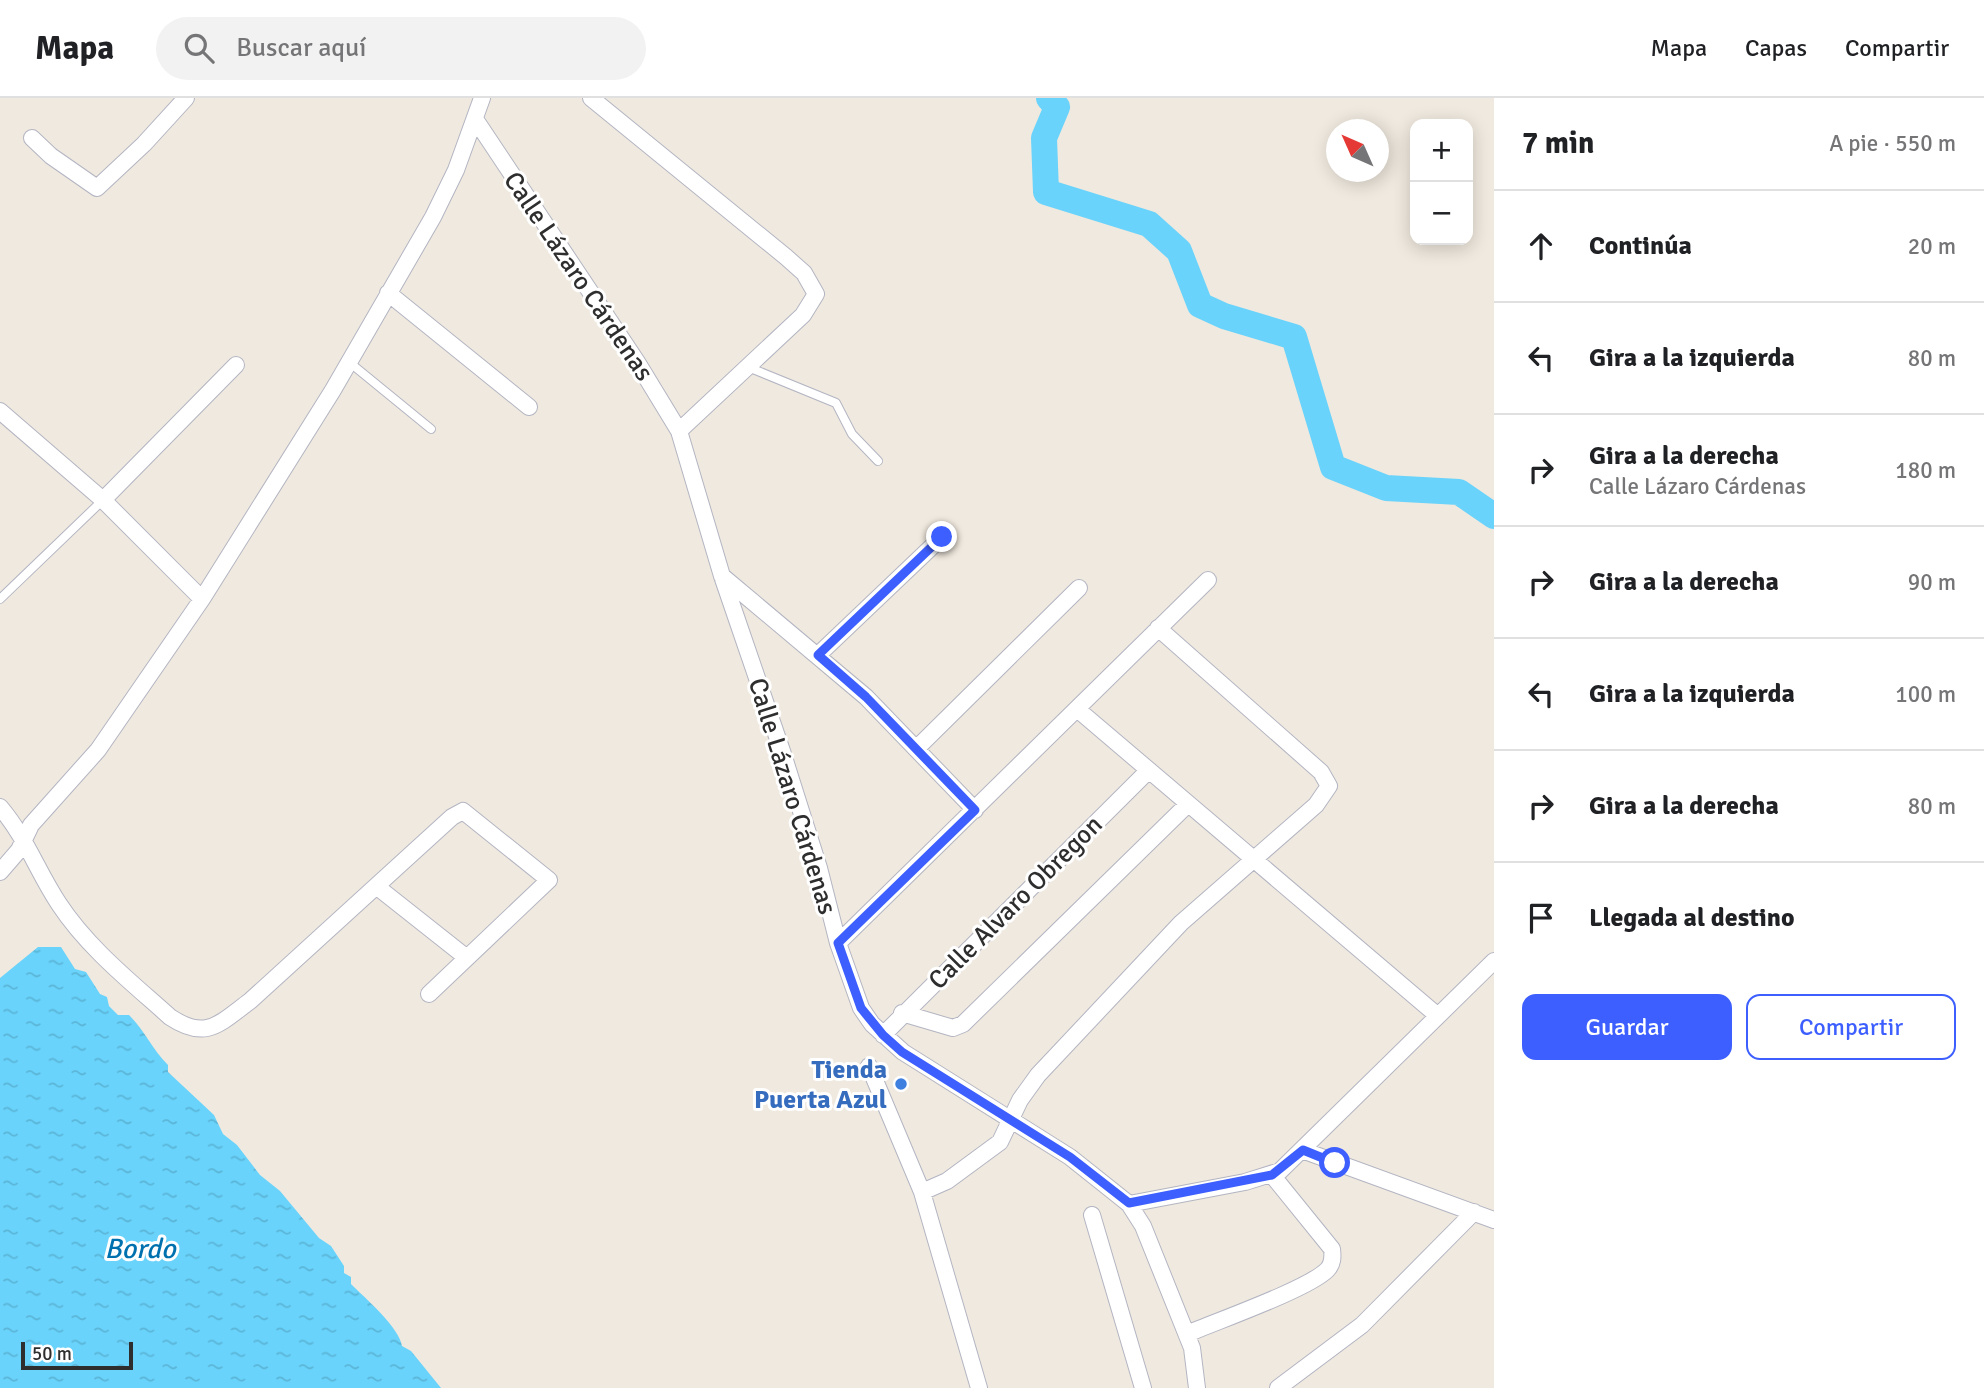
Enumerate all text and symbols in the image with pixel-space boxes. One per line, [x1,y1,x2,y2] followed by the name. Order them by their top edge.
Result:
[156,17,646,80] search box
[35,28,114,69] text: Mapa
[180,29,218,67] icon: search
[236,32,366,64] text: Buscar aquí
[1651,33,1707,63] text: Mapa
[1745,33,1807,63] text: Capas
[1845,33,1949,63] text: Compartir
[1326,119,1389,182] north arrow
[1410,119,1473,245] map controls
[1410,119,1473,182] button: +
[1522,125,1594,162] text: 7 min
[1829,129,1956,158] text: A pie · 550 m
[496,166,660,387] street label: Calle Lázaro Cárdenas
[1410,182,1473,245] button: −
[1522,227,1560,265] icon: ahead
[1589,230,1692,262] text: Continúa
[1908,232,1956,261] text: 20 m
[1522,339,1560,377] icon: left
[1589,342,1795,374] text: Gira a la izquierda
[1908,344,1956,373] text: 80 m
[1589,440,1779,472] text: Gira a la derecha
[1522,451,1560,489] icon: right
[1895,456,1956,485] text: 180 m
[1589,472,1806,501] text: Calle Lázaro Cárdenas
[926,521,957,552] route end
[1522,563,1560,601] icon: right
[1589,566,1779,598] text: Gira a la derecha
[1908,568,1956,597] text: 90 m
[741,674,843,918] street label: Calle Lázaro Cárdenas
[1522,675,1560,713] icon: left
[1589,678,1795,710] text: Gira a la izquierda
[1895,680,1956,709] text: 100 m
[1522,787,1560,825] icon: right
[1589,790,1779,822] text: Gira a la derecha
[1908,792,1956,821] text: 80 m
[922,809,1109,996] street label: Calle Alvaro Obregon
[1522,899,1560,937] icon: arrive
[1589,902,1795,934] text: Llegada al destino
[1522,994,1732,1060] button: Guardar
[1746,994,1956,1060] button: Compartir
[754,1054,887,1116] place label: Tienda Puerta Azul
[893,1076,909,1092] marker: Tienda Puerta Azul
[1319,1147,1350,1178] route start
[105,1232,177,1266] water label: Bordo
[21,1339,133,1371] scale bar
[32,1342,72,1366] text: 50 m

